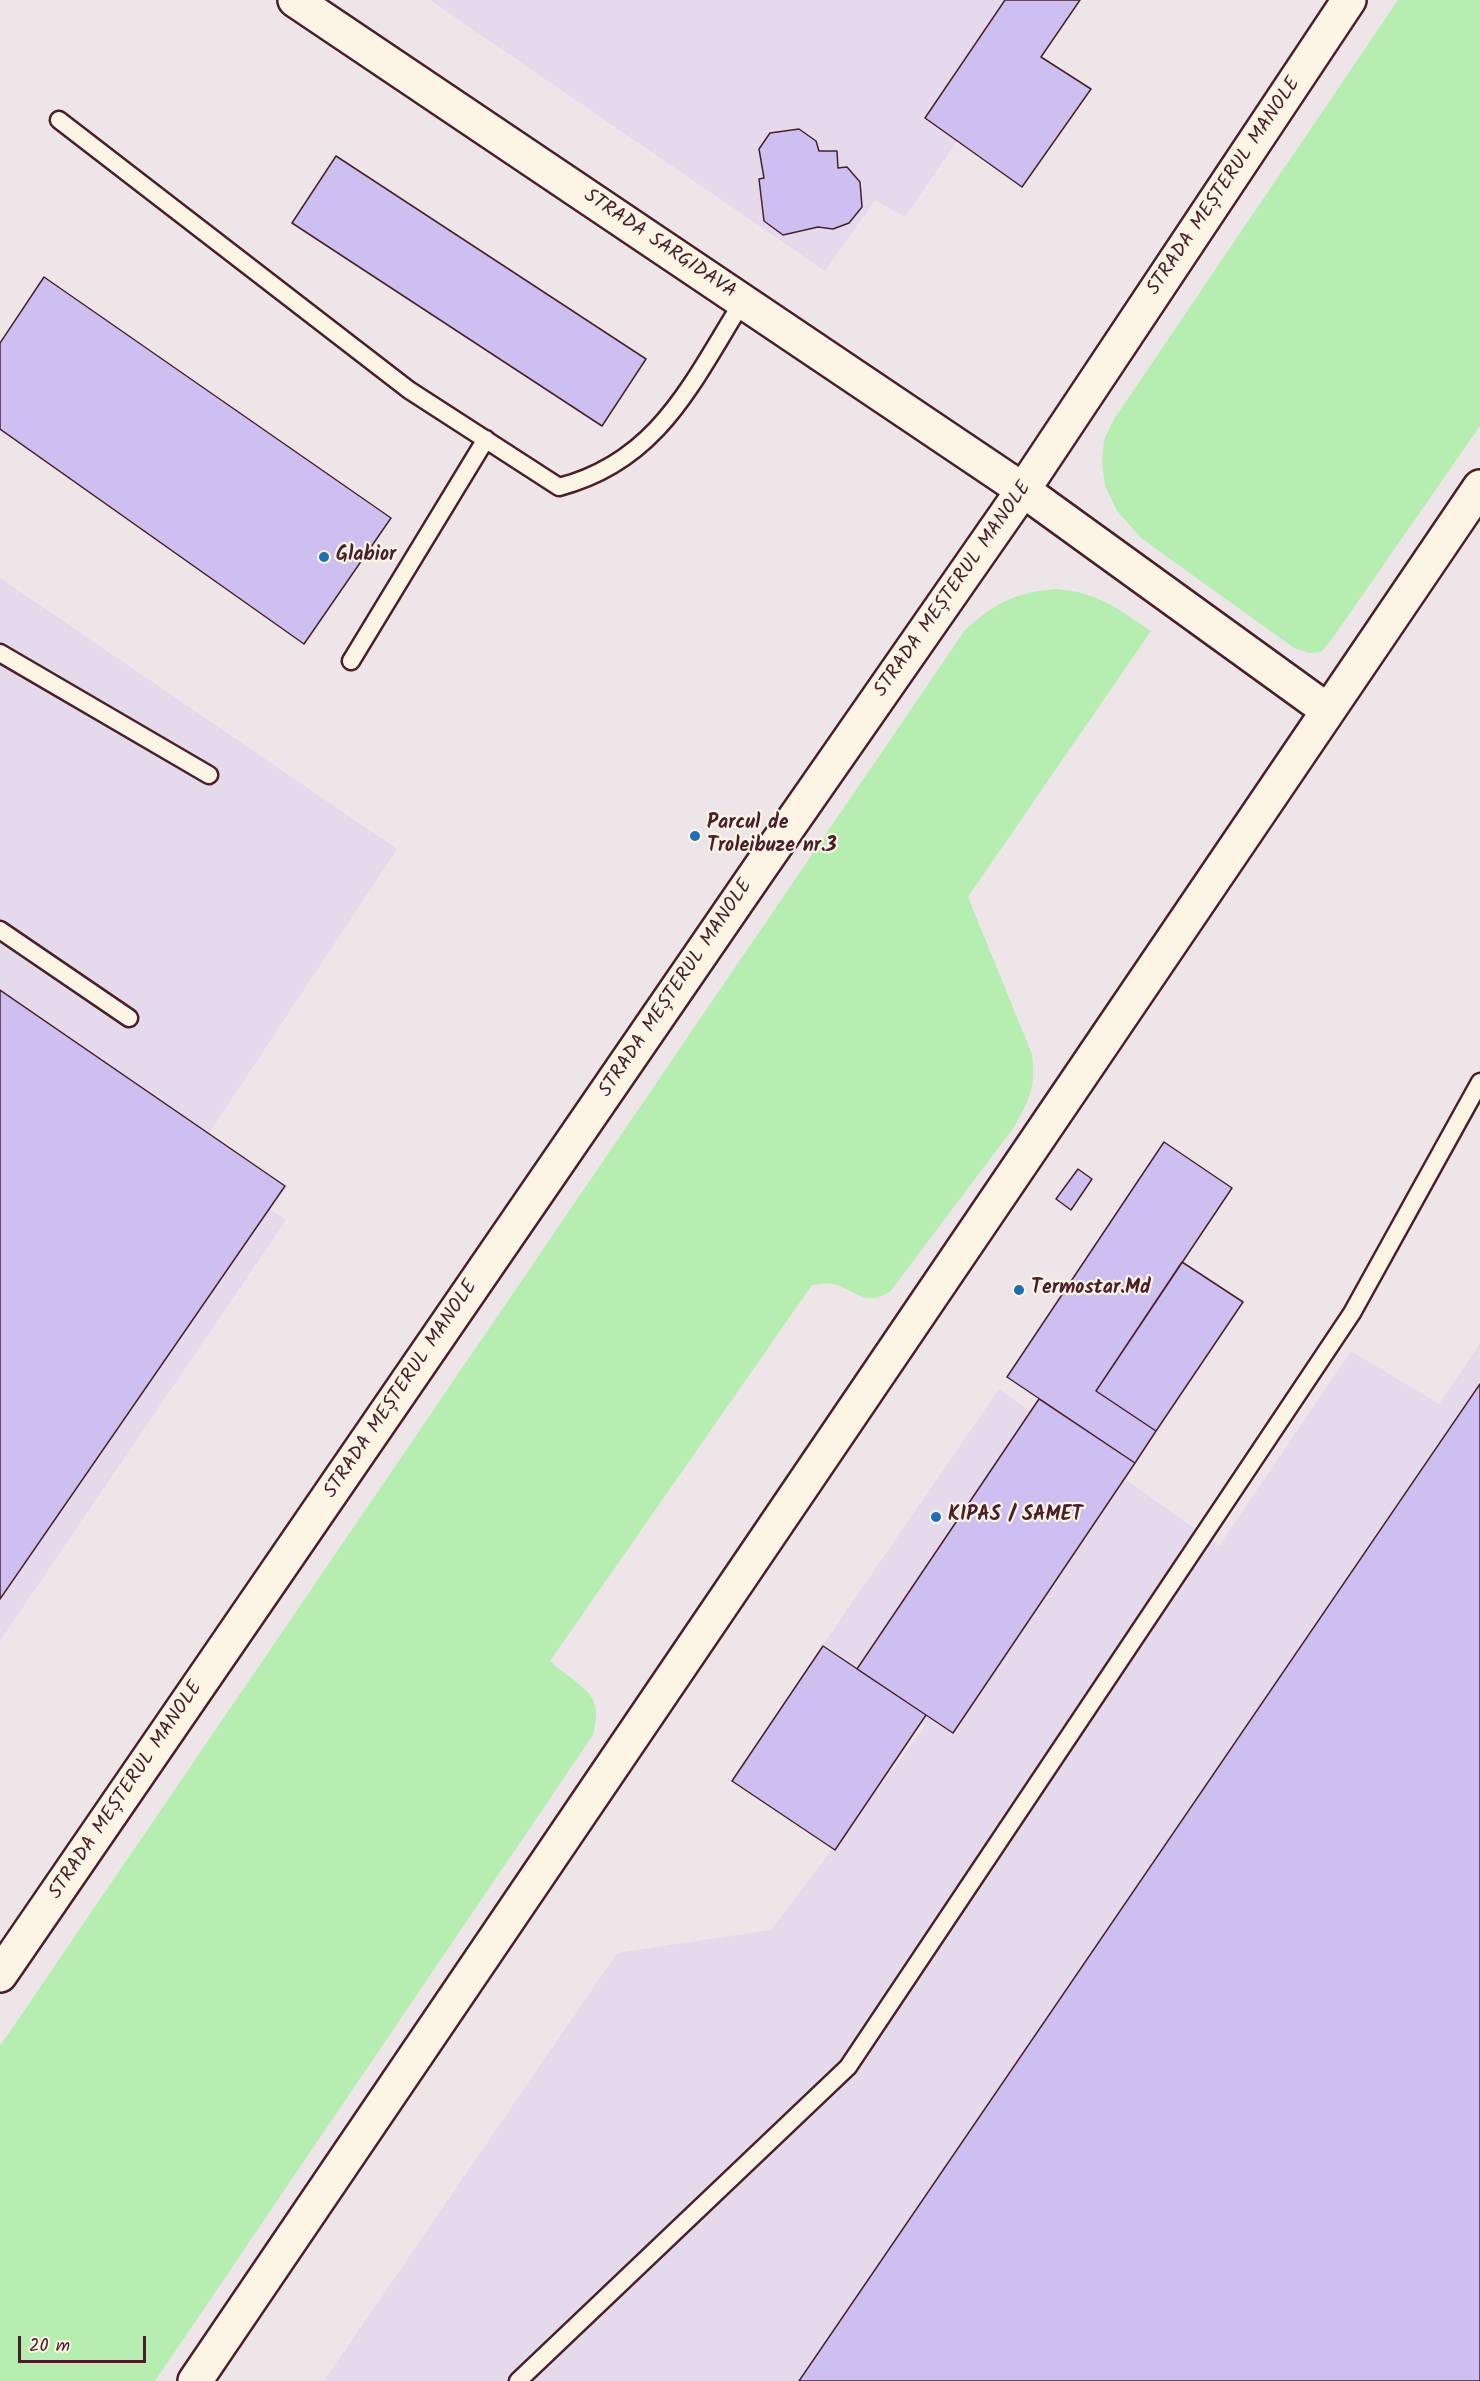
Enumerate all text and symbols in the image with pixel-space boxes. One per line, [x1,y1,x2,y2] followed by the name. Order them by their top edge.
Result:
[1143,73,1307,301] street label: STRADA MEȘTERUL MANOLE
[578,185,740,305] street label: STRADA SARGIDAVA
[870,478,1038,702] street label: STRADA MEȘTERUL MANOLE
[336,545,396,569] place label: Glabior
[317,550,331,564] marker: Glabior
[707,813,837,860] place label: Parcul de Troleibuze nr.3
[688,829,702,843] marker: Parcul de Troleibuze nr.3
[595,875,759,1103] street label: STRADA MEȘTERUL MANOLE
[320,1276,484,1504] street label: STRADA MEȘTERUL MANOLE
[1031,1278,1151,1302] place label: Termostar.Md
[1012,1283,1026,1297] marker: Termostar.Md
[948,1505,1083,1529] place label: KIPAS / SAMET
[929,1510,943,1524] marker: KIPAS / SAMET
[45,1677,209,1905] street label: STRADA MEȘTERUL MANOLE
[21,2324,148,2362] scale bar
[29,2332,70,2361] text: 20 m

